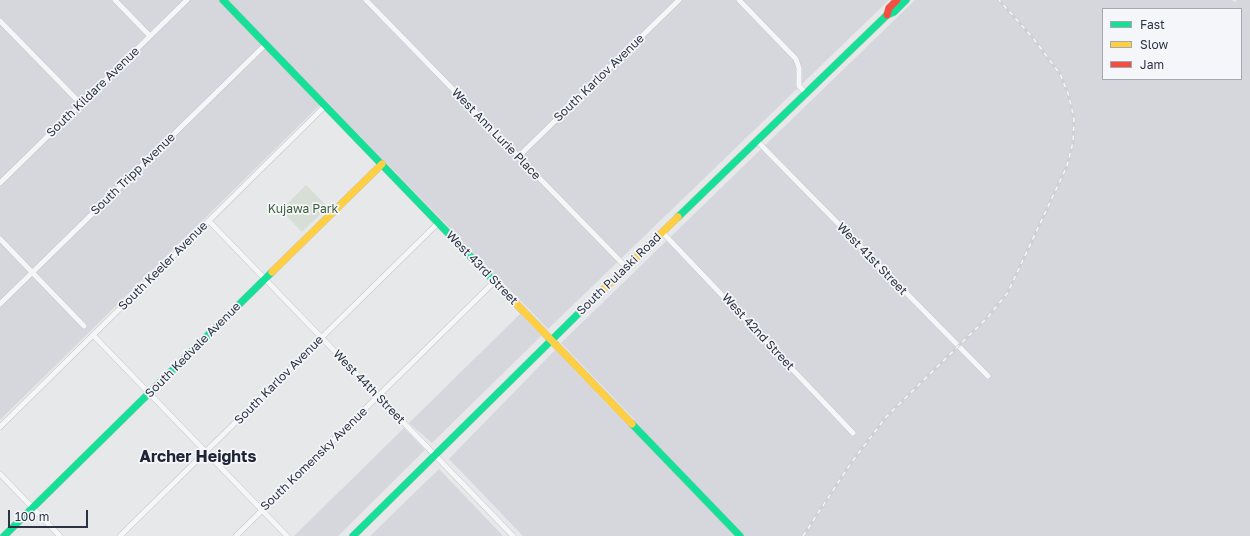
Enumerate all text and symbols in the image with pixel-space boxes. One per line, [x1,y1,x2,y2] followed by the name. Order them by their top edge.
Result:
[1102,8,1242,80] legend
[1140,17,1165,32] text: Fast
[551,31,647,125] street label: South Karlov Avenue
[1140,37,1168,52] text: Slow
[44,44,142,140] street label: South Kildare Avenue
[1140,57,1164,72] text: Jam
[449,85,543,183] street label: West Ann Lurie Place
[88,130,178,218] street label: South Tripp Avenue
[268,202,338,216] park label: Kujawa Park
[115,218,211,314] street label: South Keeler Avenue
[834,220,910,298] street label: West 41st Street
[443,228,521,308] street label: West 43rd Street
[574,230,664,318] street label: South Pulaski Road
[719,291,797,373] street label: West 42nd Street
[142,299,244,401] street label: South Kedvale Avenue
[232,333,326,427] street label: South Karlov Avenue
[330,347,408,427] street label: West 44th Street
[258,404,370,514] street label: South Komensky Avenue
[140,447,256,467] district label: Archer Heights
[10,502,90,528] scale bar
[15,509,49,524] text: 100 m

